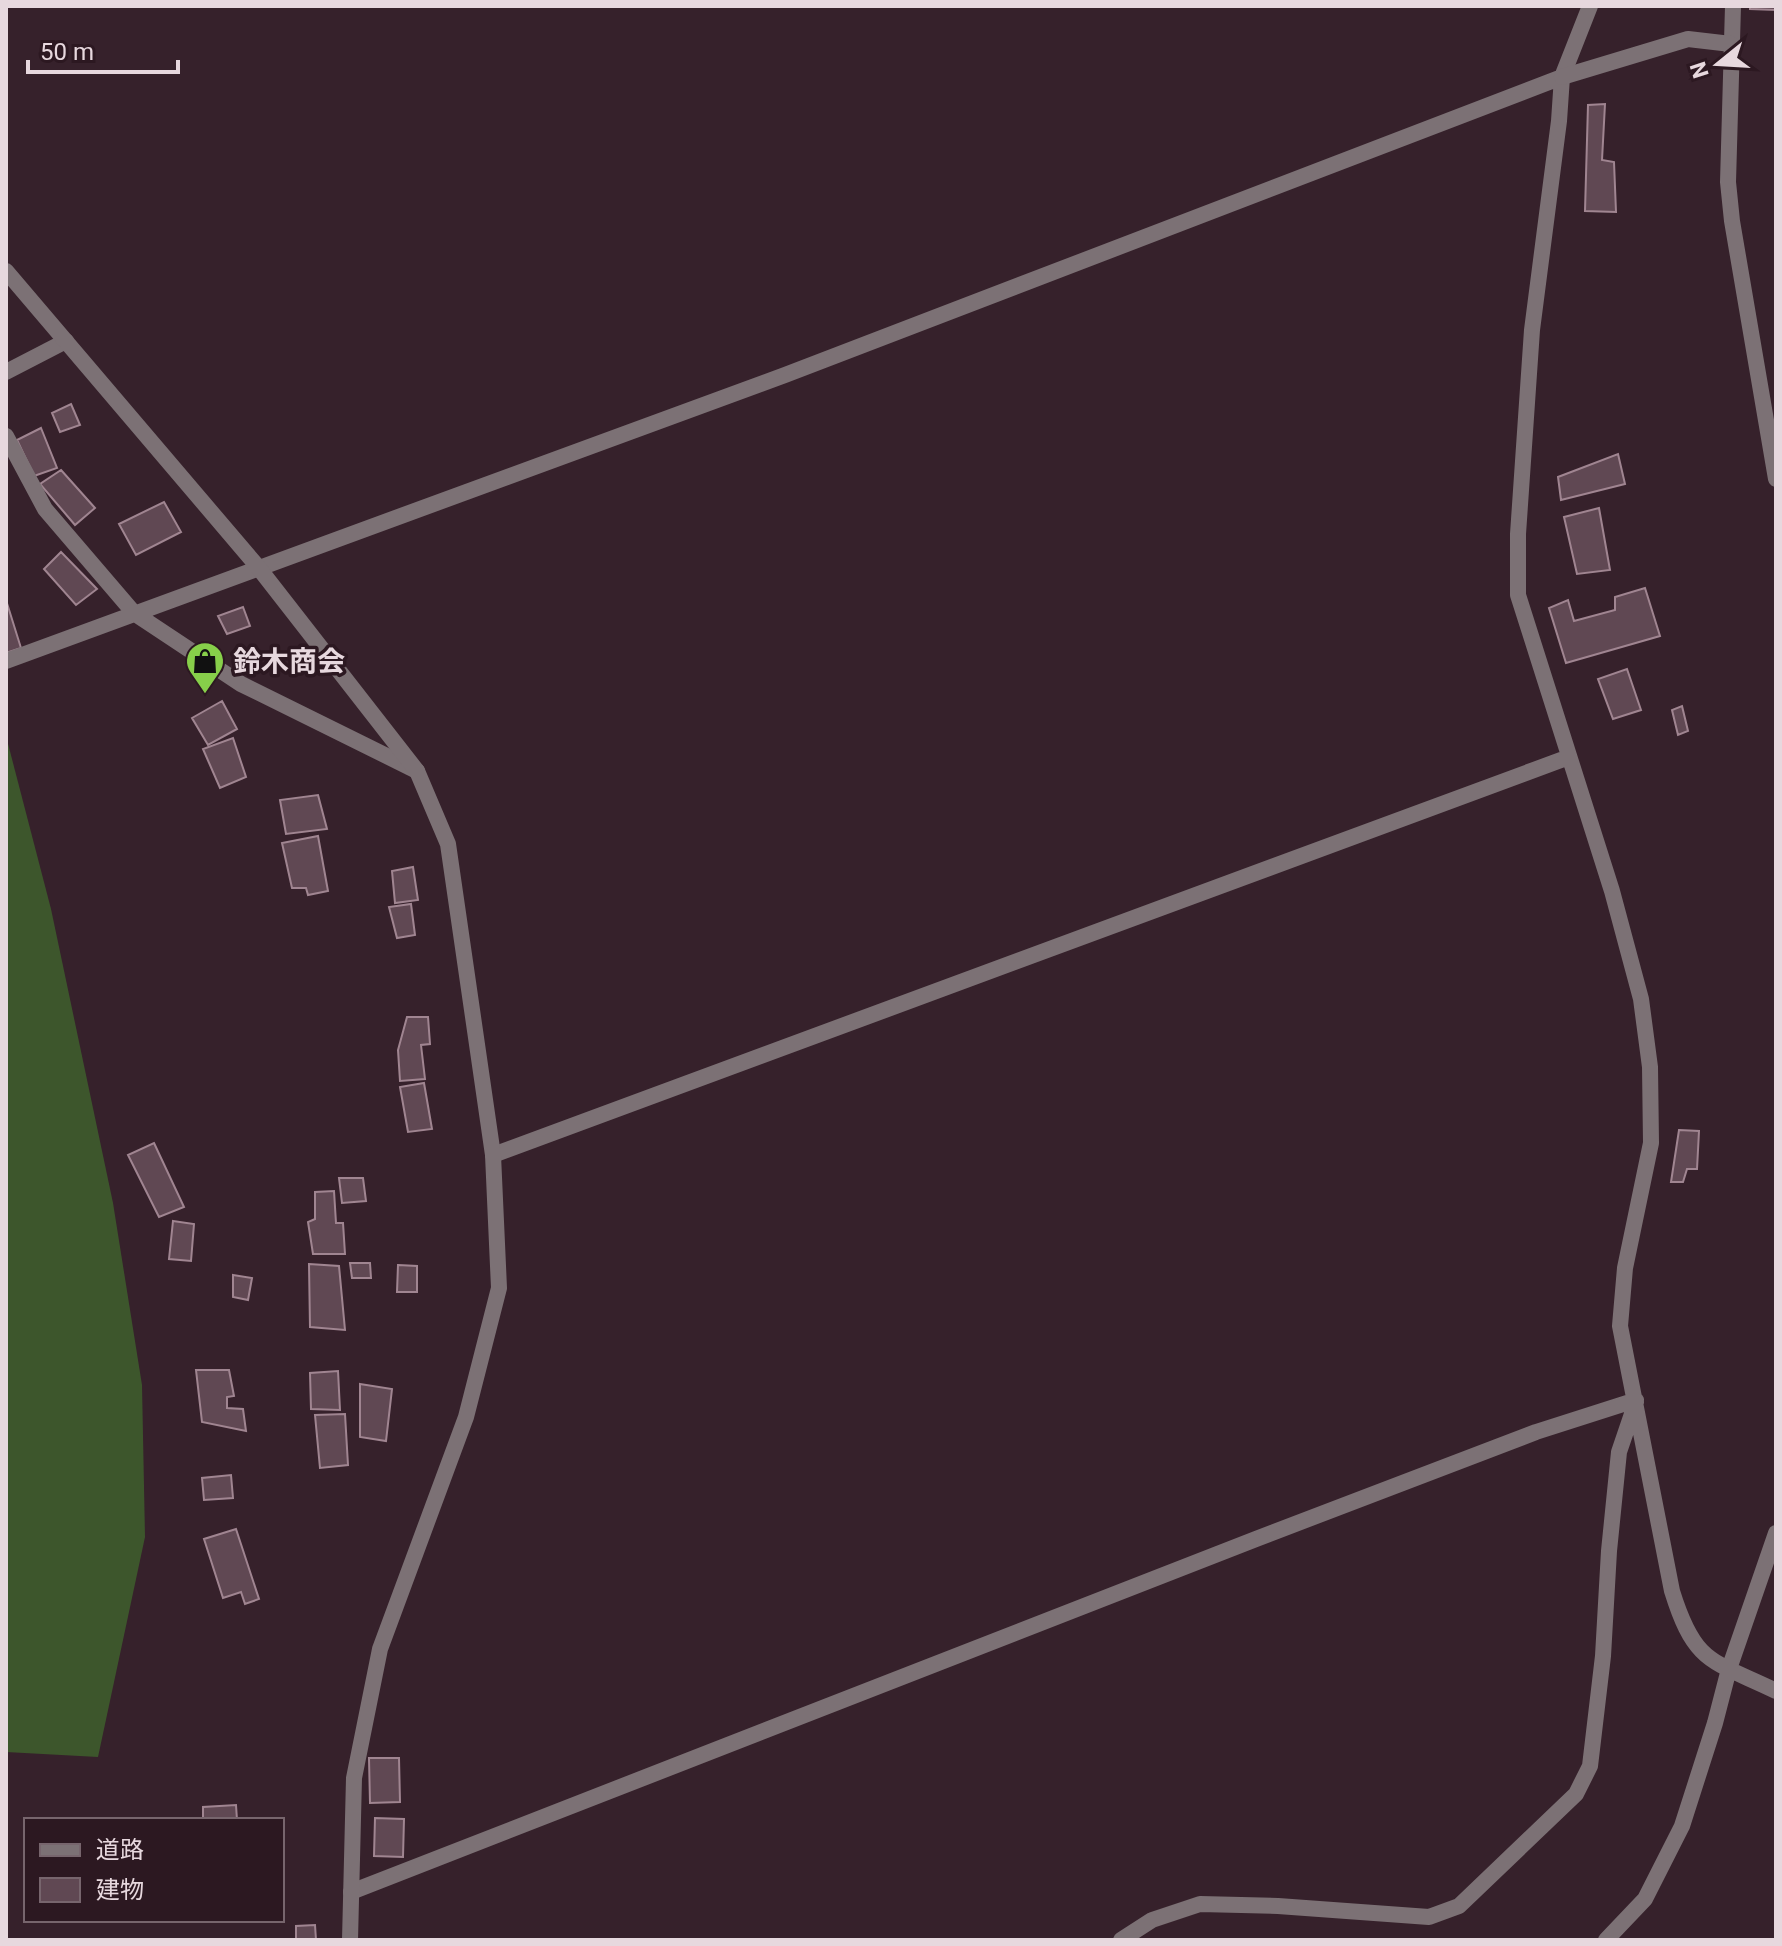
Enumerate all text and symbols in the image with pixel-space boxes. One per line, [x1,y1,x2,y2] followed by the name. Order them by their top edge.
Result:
[28,24,178,74] scale bar
[1678,24,1758,104] north arrow
[40,38,94,66] text: 50 m
[1685,59,1714,81] text: N
[184,640,226,695] shop icon: 鈴木商会
[233,645,345,678] place label: 鈴木商会
[24,1818,284,1922] legend
[96,1836,144,1864] text: 道路
[96,1876,144,1904] text: 建物

